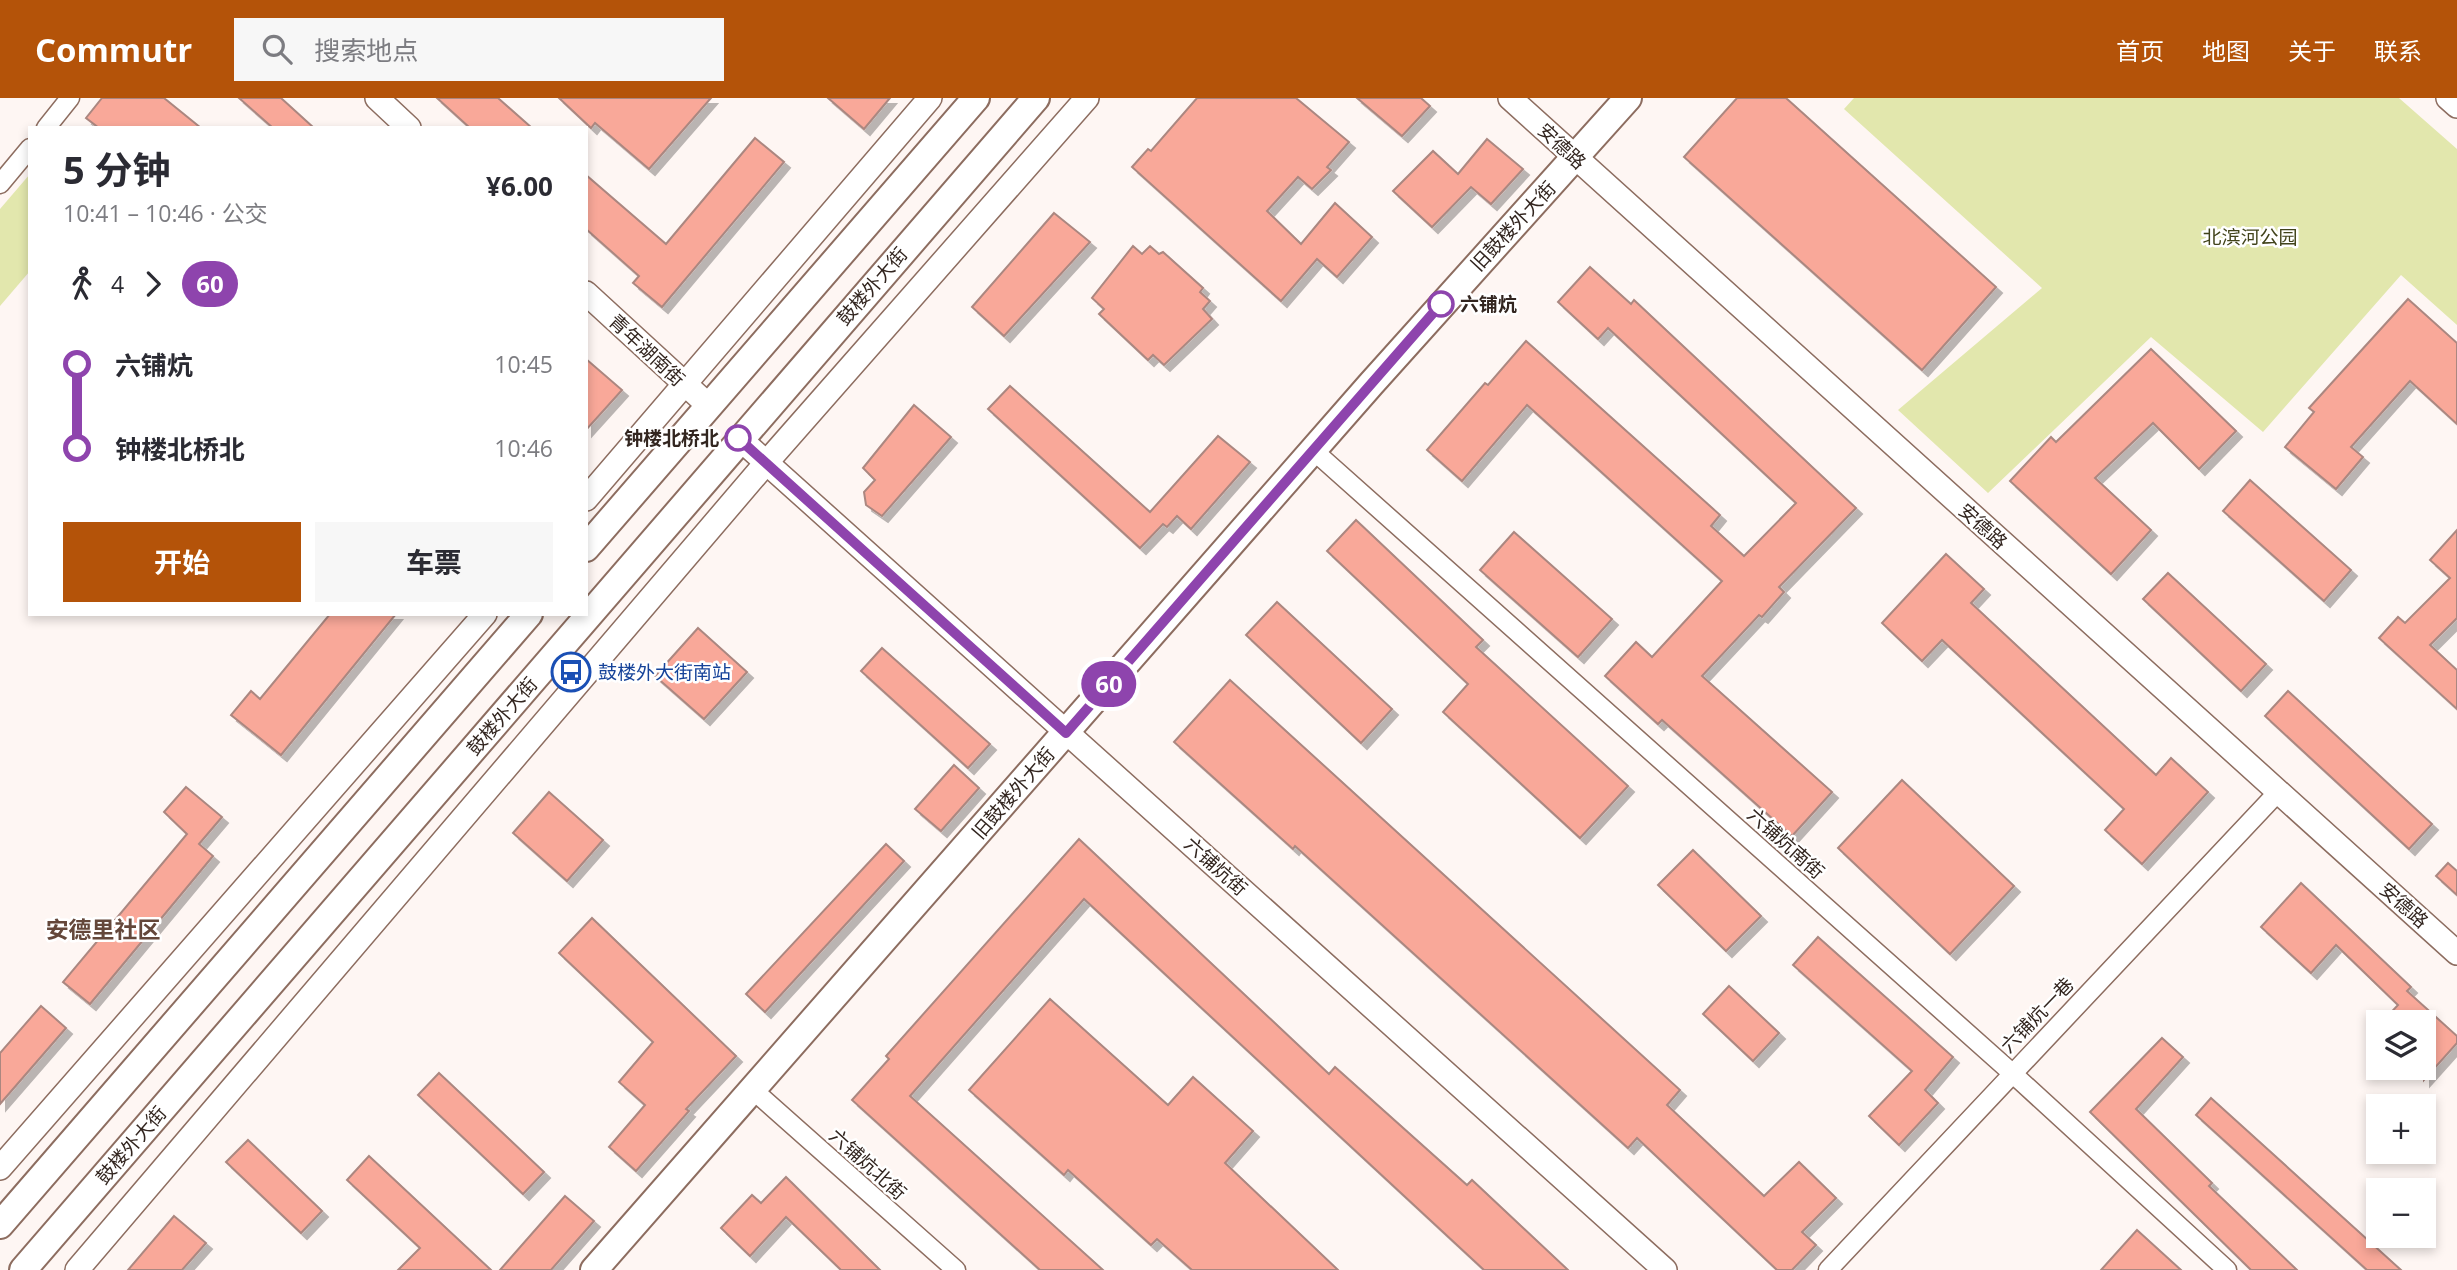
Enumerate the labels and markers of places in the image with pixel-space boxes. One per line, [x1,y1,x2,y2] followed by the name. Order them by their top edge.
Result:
[1428,291,1454,317] marker: 六铺炕
[1460,291,1517,317] place label: 六铺炕
[624,425,719,451] place label: 钟楼北桥北
[725,425,751,451] marker: 钟楼北桥北
[550,651,592,693] bus stop icon: 鼓楼外大街南站
[598,659,731,685] place label: 鼓楼外大街南站

